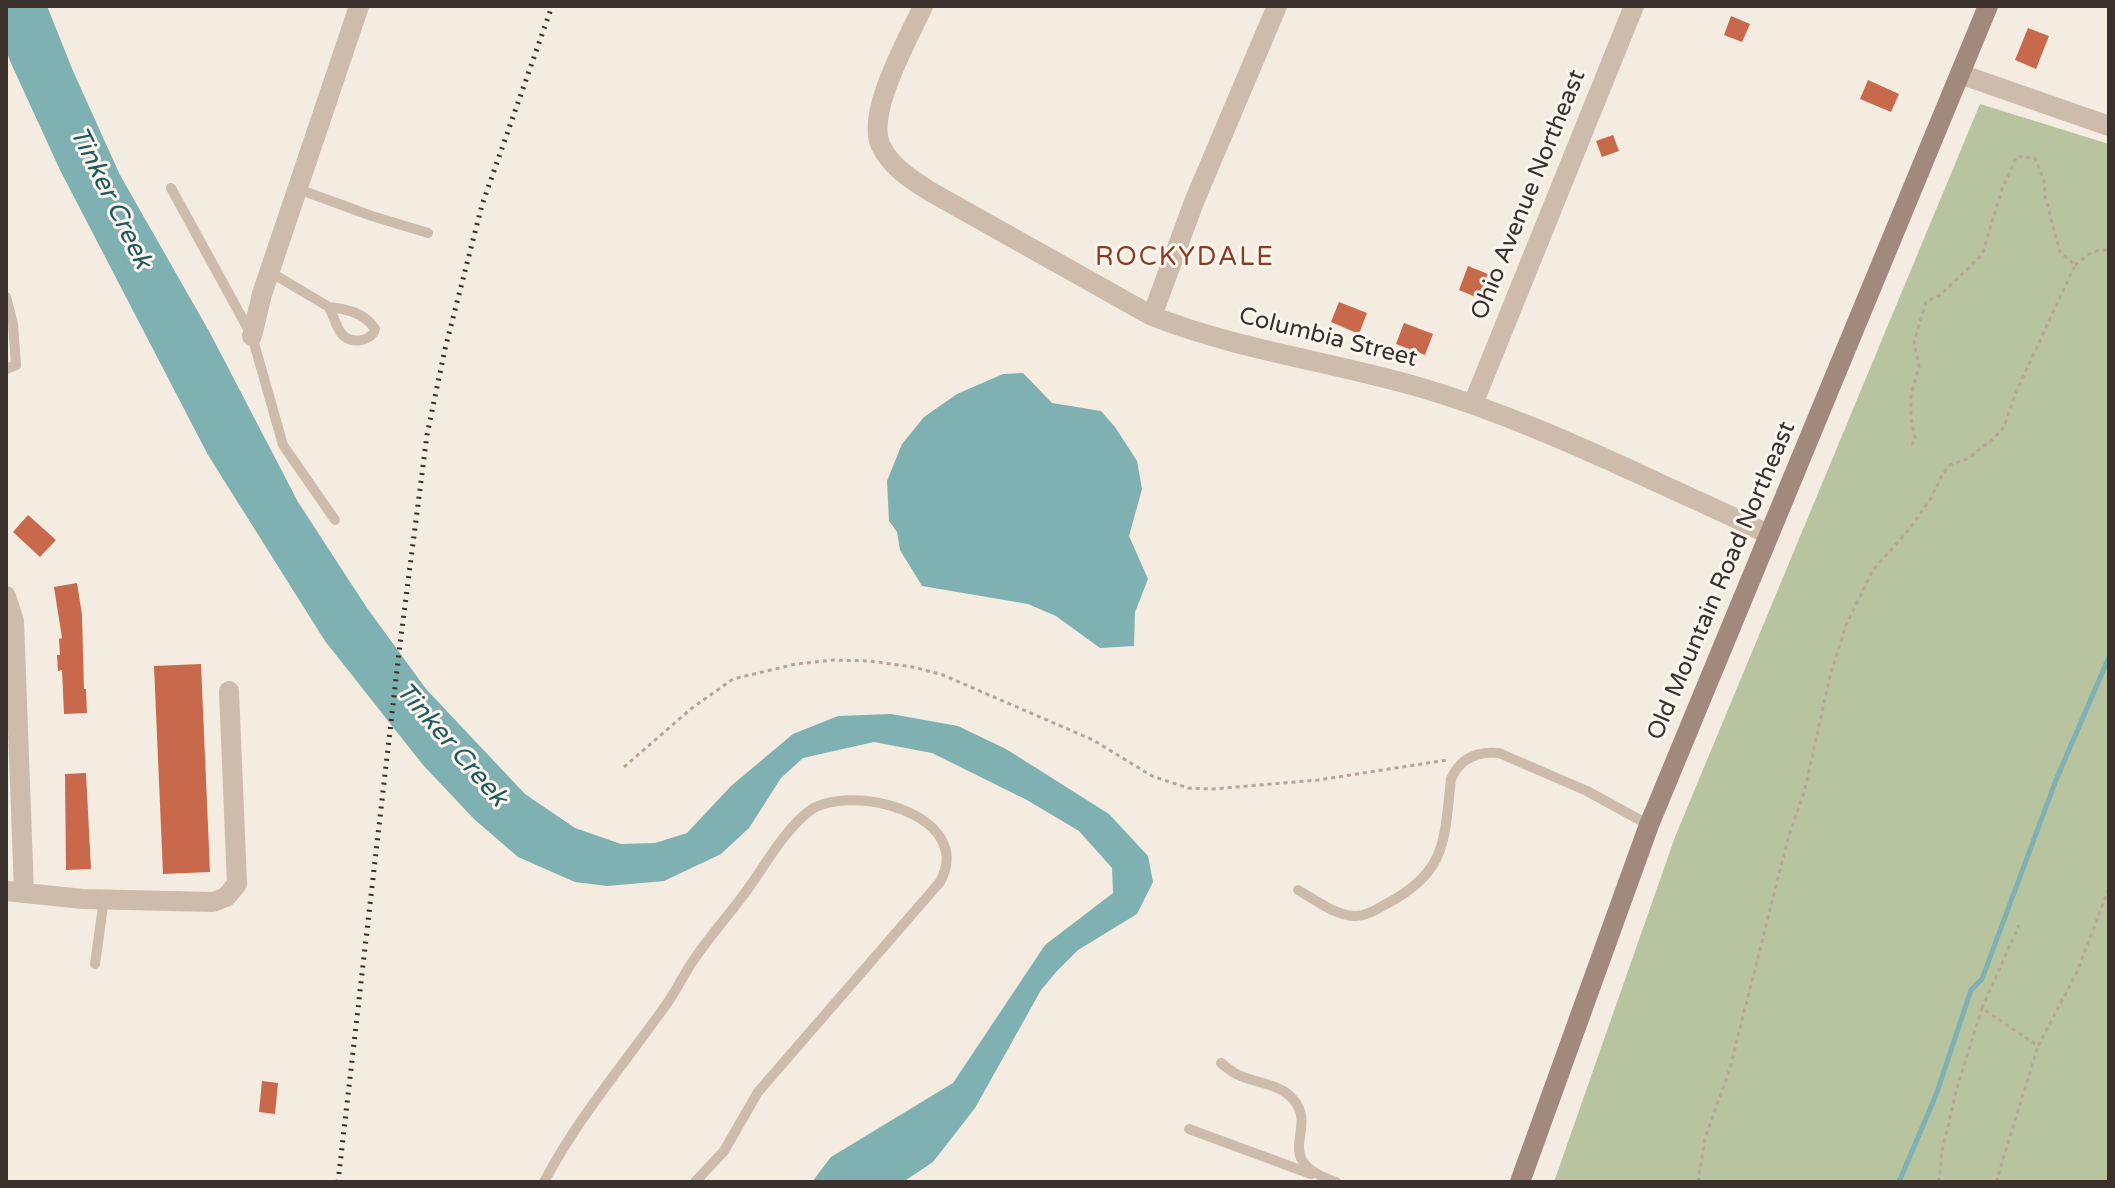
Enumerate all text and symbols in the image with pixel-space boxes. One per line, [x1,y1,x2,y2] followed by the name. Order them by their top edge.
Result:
[1466,66,1592,324] street label: Ohio Avenue Northeast
[62,122,158,274] water label: Tinker Creek
[1095,242,1275,274] district label: ROCKYDALE
[1236,302,1420,374] street label: Columbia Street
[1642,417,1802,745] street label: Old Mountain Road Northeast
[389,677,513,813] water label: Tinker Creek

